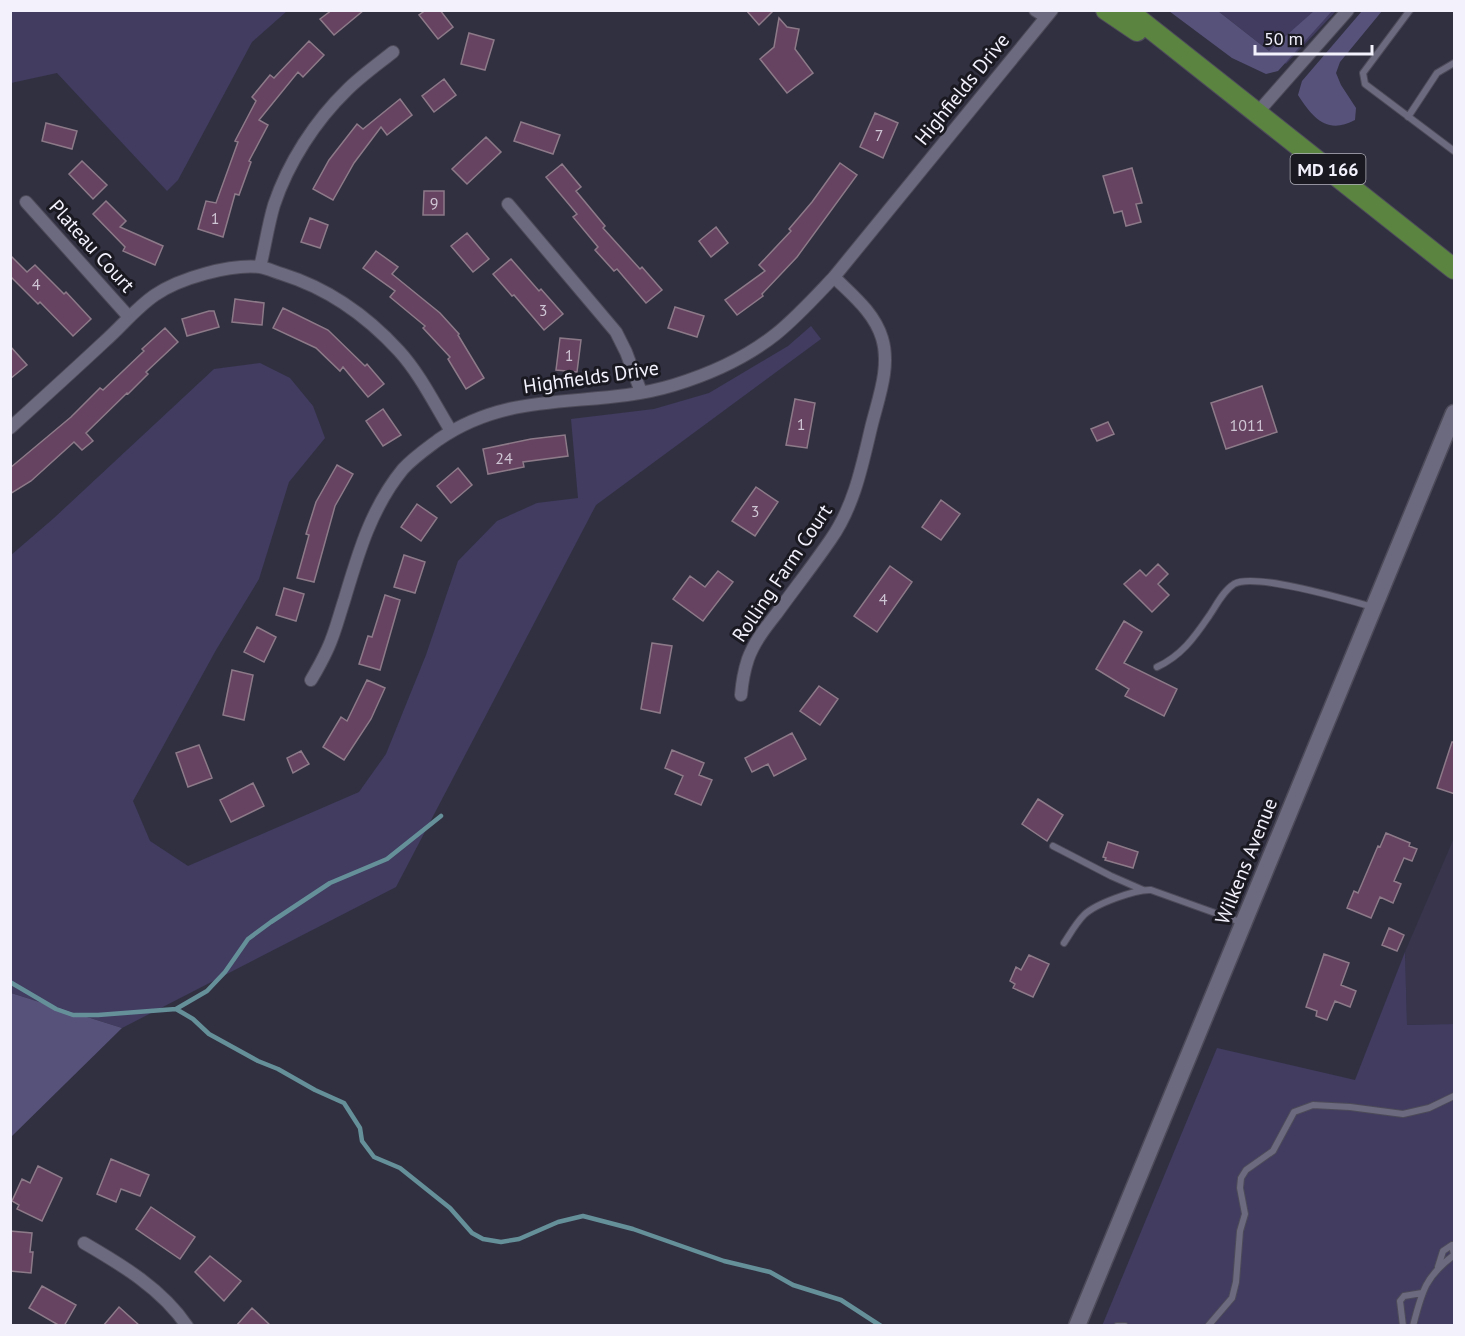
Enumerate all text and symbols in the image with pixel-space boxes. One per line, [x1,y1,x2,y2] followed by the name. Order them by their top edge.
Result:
[1255,18,1372,56] scale bar
[1264,27,1303,50] text: 50 m
[909,28,1015,150] street label: Highfields Drive
[875,125,883,145] house number: 7
[1290,154,1366,184] road number: MD 166
[430,193,438,213] house number: 9
[43,194,141,298] street label: Plateau Court
[211,208,219,228] house number: 1
[32,274,41,294] house number: 4
[539,300,547,320] house number: 3
[565,345,573,365] house number: 1
[522,355,660,399] street label: Highfields Drive
[797,414,805,434] house number: 1
[1230,415,1264,435] house number: 1011
[495,448,513,468] house number: 24
[726,499,838,647] street label: Rolling Farm Court
[751,501,759,521] house number: 3
[879,589,888,609] house number: 4
[1209,794,1283,928] street label: Wilkens Avenue

